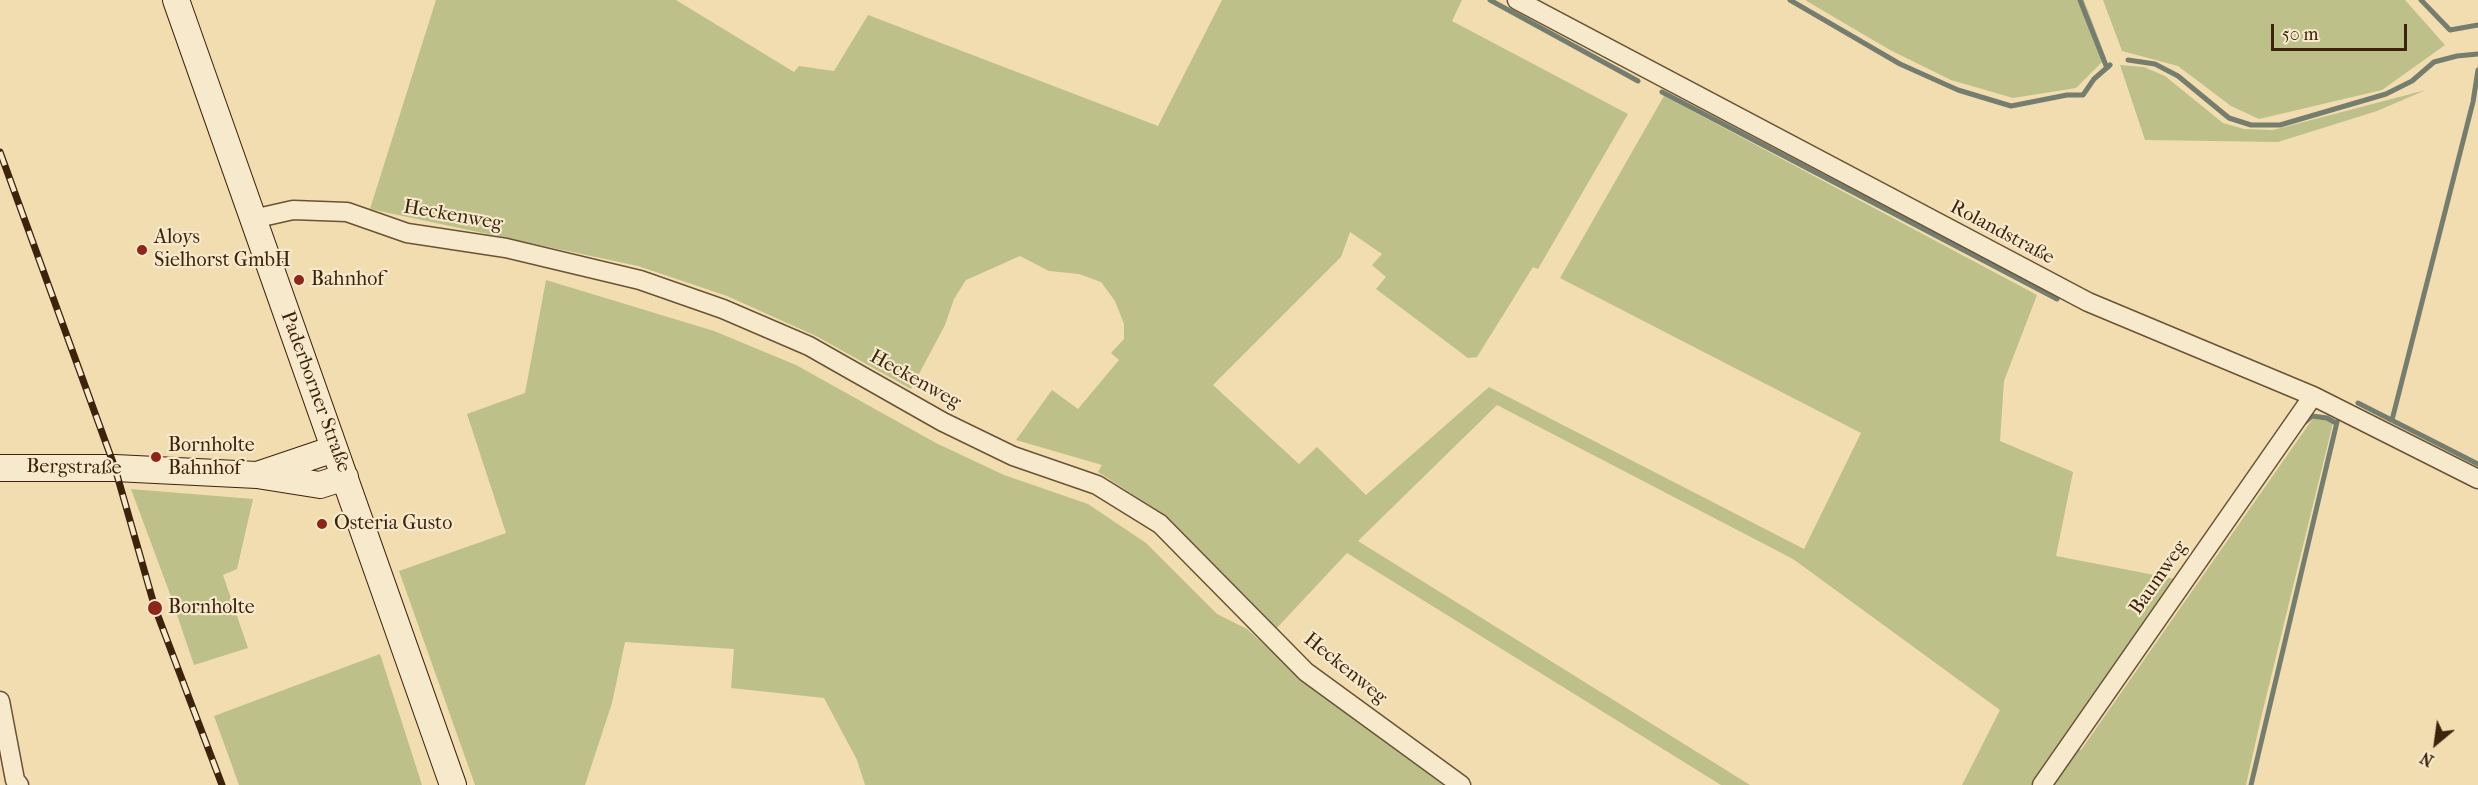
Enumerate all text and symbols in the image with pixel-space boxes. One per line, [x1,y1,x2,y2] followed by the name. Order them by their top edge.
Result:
[2274,12,2410,50] scale bar
[2282,24,2318,45] text: 50 m
[401,195,505,237] street label: Heckenweg
[1946,196,2058,270] street label: Rolandstraße
[154,226,291,273] place label: Aloys Sielhorst GmbH
[135,243,149,257] marker: Aloys Sielhorst GmbH
[311,268,384,292] place label: Bahnhof
[292,273,306,287] marker: Bahnhof
[275,308,355,476] street label: Paderborner Straße
[865,345,965,415] street label: Heckenweg
[168,434,255,481] place label: Bornholte Bahnhof
[149,450,163,464] marker: Bornholte Bahnhof
[26,455,122,481] street label: Bergstraße
[334,512,452,536] place label: Osteria Gusto
[315,517,329,531] marker: Osteria Gusto
[2125,536,2193,620] street label: Baumweg
[168,596,255,620] place label: Bornholte
[146,599,164,617] marker: Bornholte
[1298,628,1392,710] street label: Heckenweg
[2406,713,2466,773] north arrow
[2417,748,2437,770] text: N

